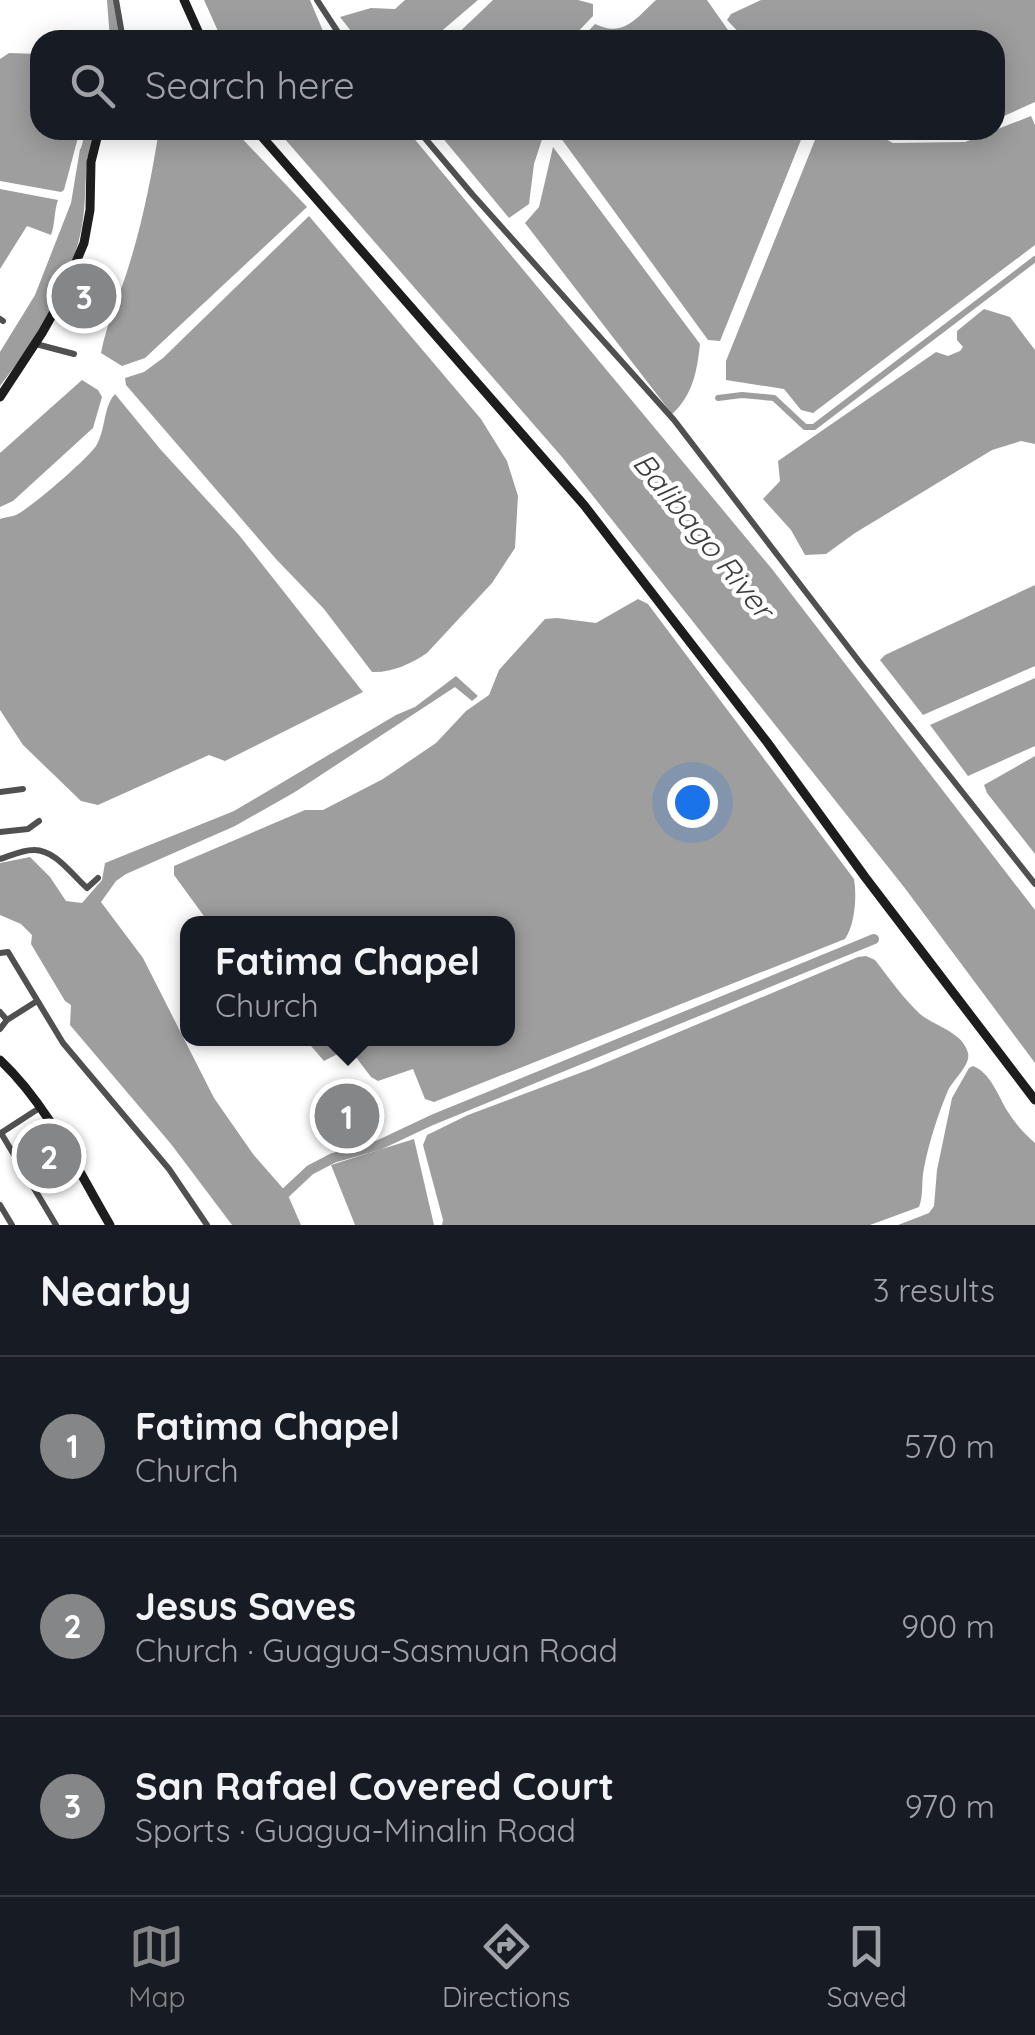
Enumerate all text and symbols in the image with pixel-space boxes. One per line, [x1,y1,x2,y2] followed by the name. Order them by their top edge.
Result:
[30,30,1005,140] search box
[65,58,120,113] icon: search
[145,61,355,109] text: Search here
[52,258,116,334] pin: 3
[625,445,784,629] water label: Balibago River
[667,777,718,828] your location
[180,916,515,1046] popup
[215,937,480,985] text: Fatima Chapel
[215,985,319,1025] text: Church
[314,1078,380,1154] pin: 1
[17,1118,82,1194] pin: 2
[40,1264,191,1317] text: Nearby
[873,1270,995,1310] text: 3 results
[135,1402,400,1450] text: Fatima Chapel
[66,1426,79,1466] text: 1
[904,1426,995,1466] text: 570 m
[135,1450,239,1490] text: Church
[135,1582,356,1630] text: Jesus Saves
[63,1606,82,1646] text: 2
[901,1606,995,1646] text: 900 m
[135,1630,618,1670] text: Church · Guagua-Sasmuan Road
[135,1762,614,1810] text: San Rafael Covered Court
[64,1786,81,1826] text: 3
[905,1786,995,1826] text: 970 m
[135,1810,576,1850] text: Sports · Guagua-Minalin Road
[128,1919,185,2014] tab: Map
[442,1919,570,2014] tab: Directions
[827,1919,907,2014] tab: Saved

